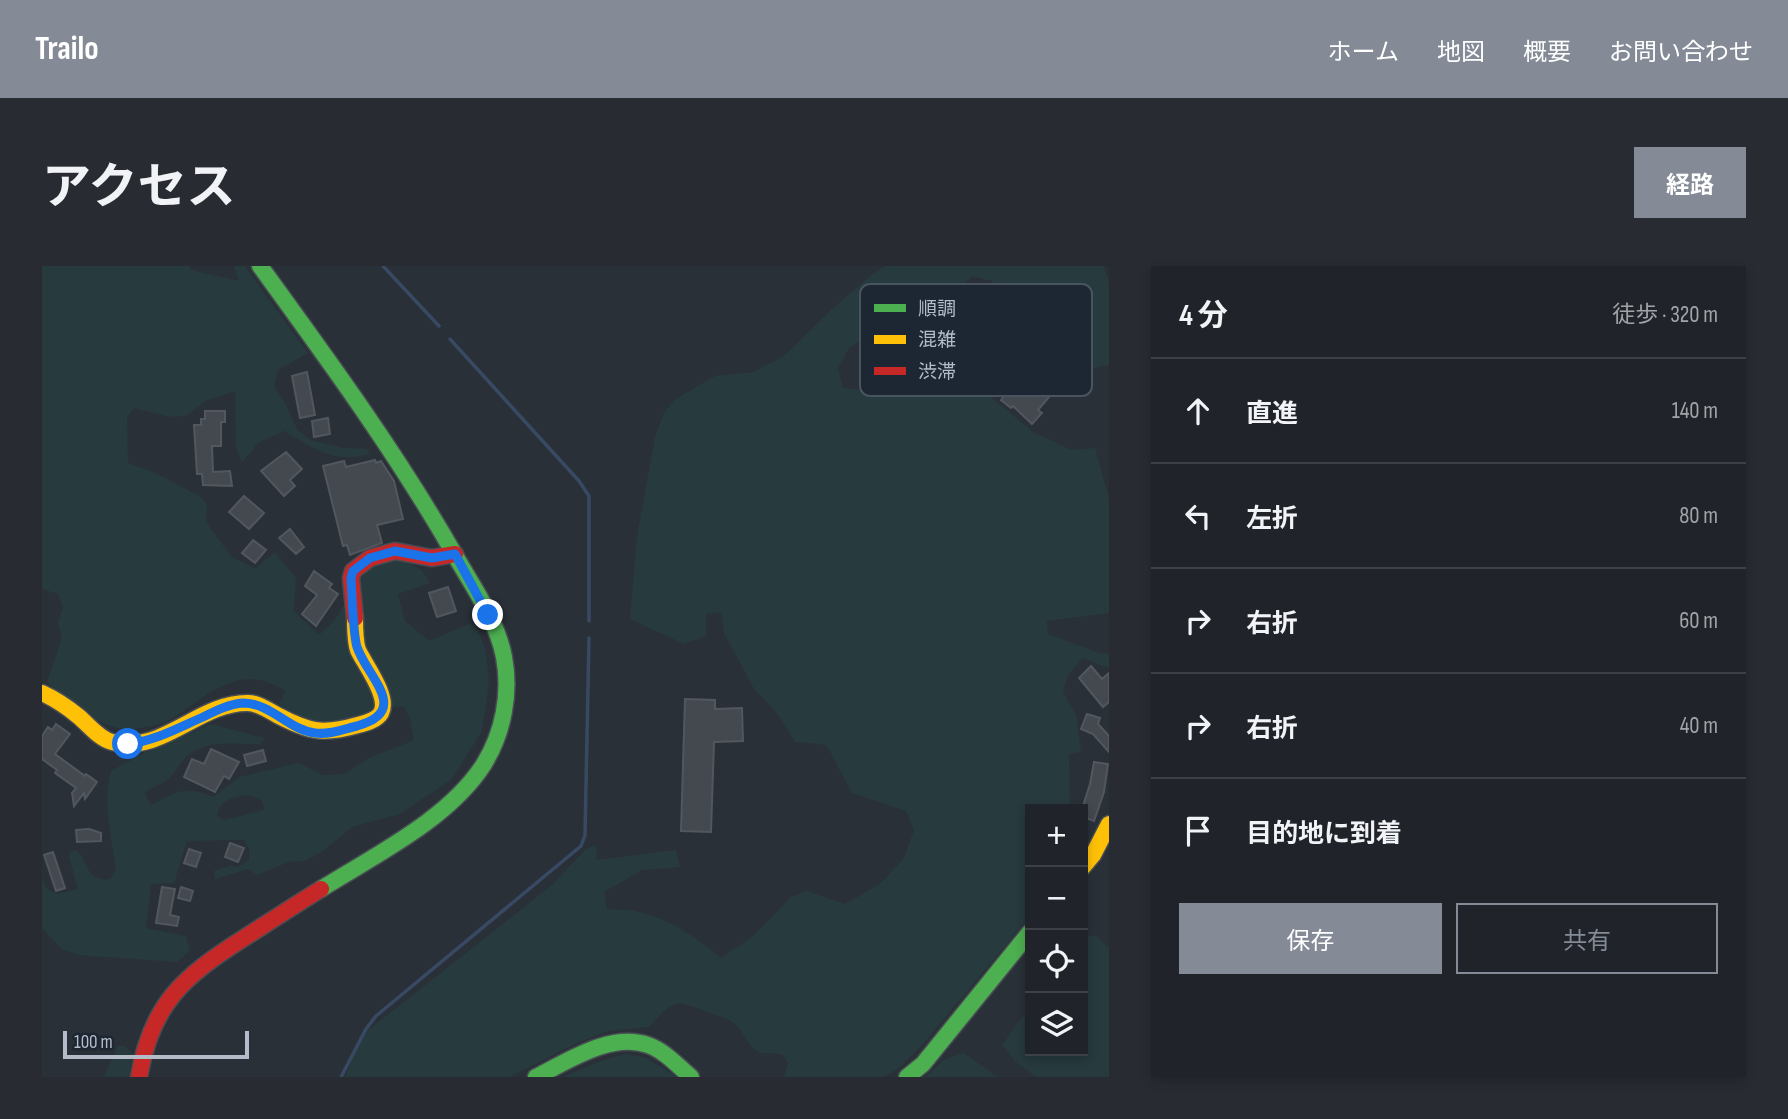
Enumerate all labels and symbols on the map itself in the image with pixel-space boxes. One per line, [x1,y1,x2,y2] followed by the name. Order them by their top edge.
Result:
[860,284,1092,396] legend
[918,298,956,321] text: 順調
[918,329,956,352] text: 混雑
[918,361,956,384] text: 渋滞
[472,599,503,630] route end
[112,728,143,759] route start
[63,1028,248,1060] scale bar

